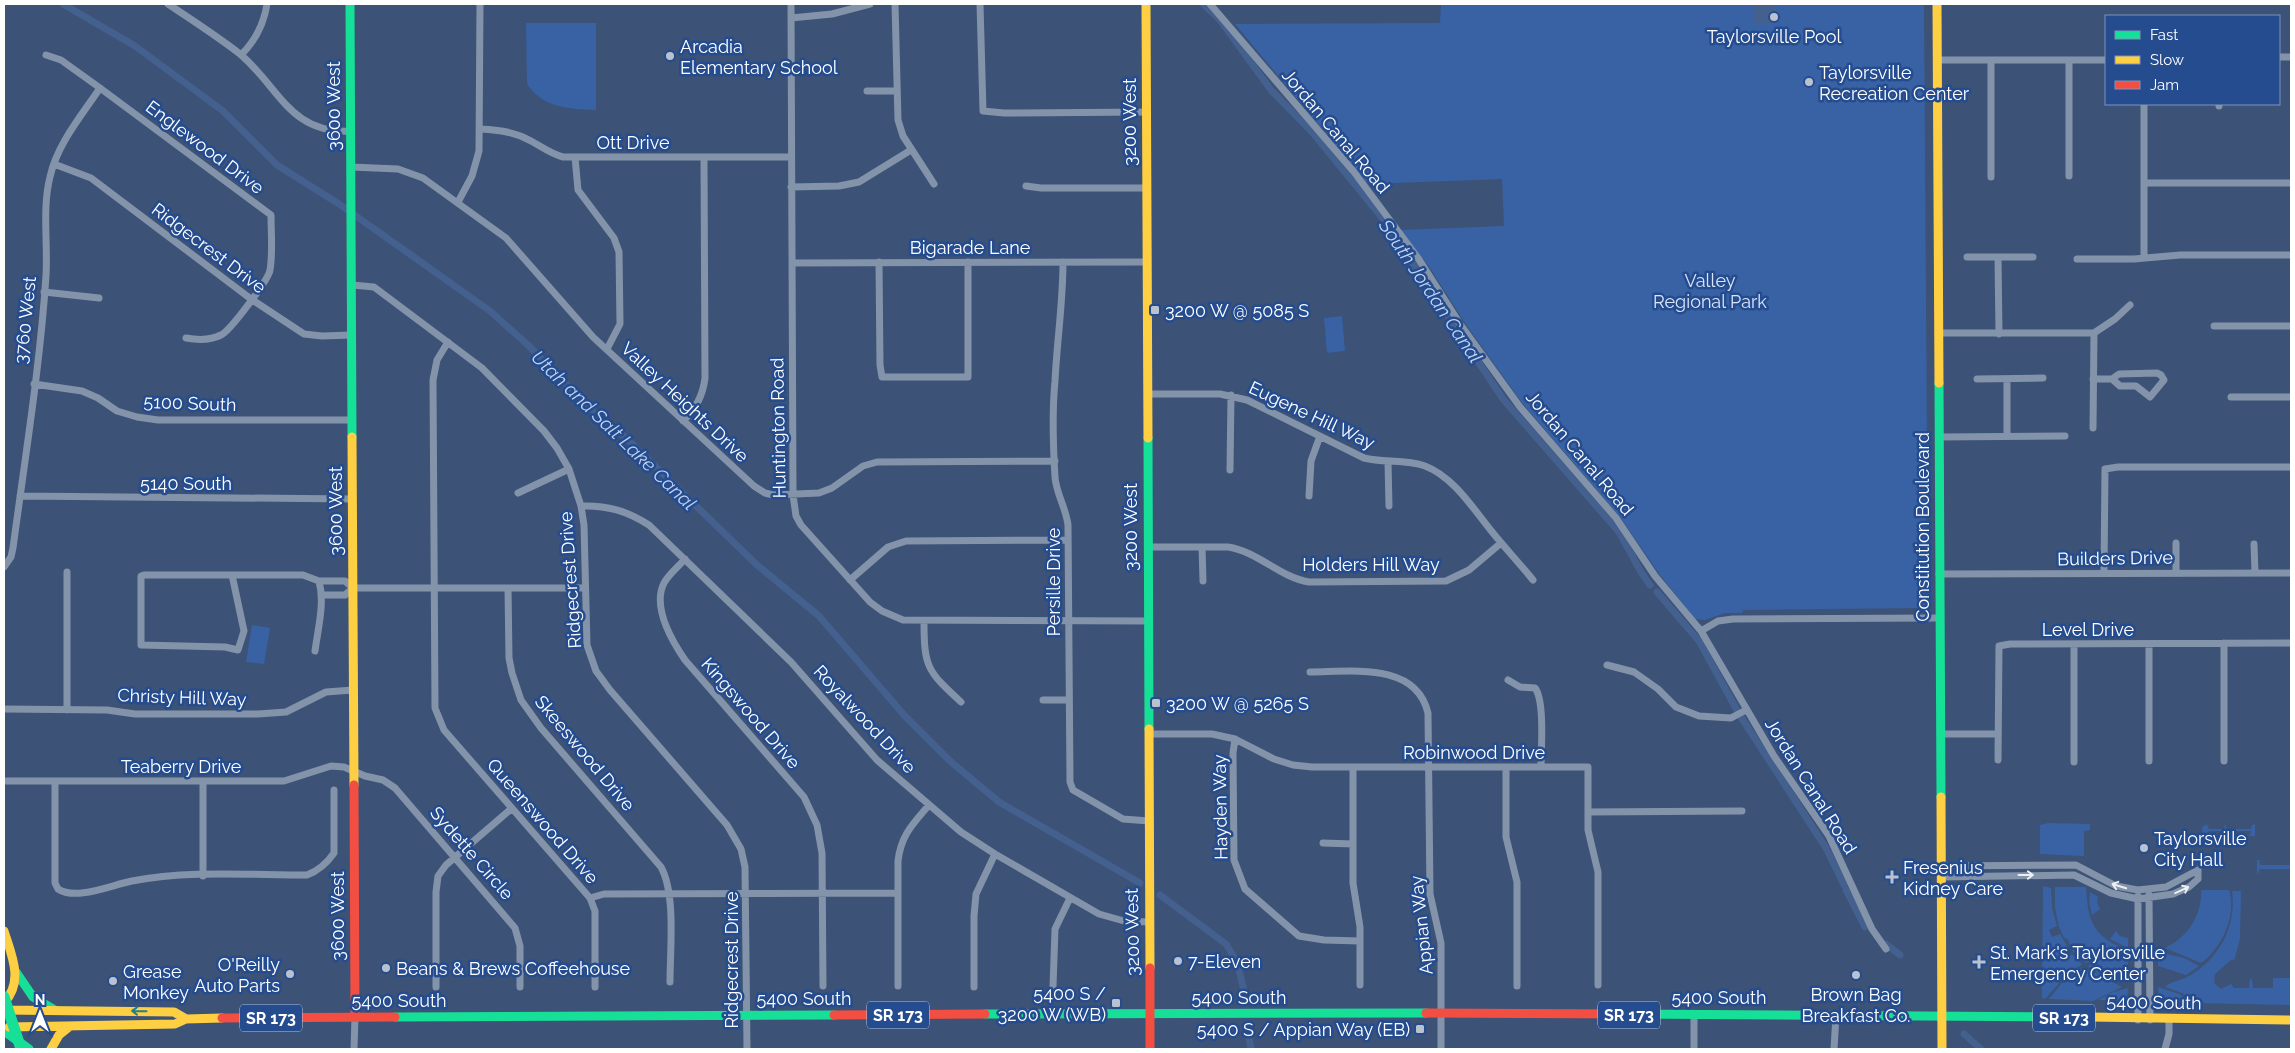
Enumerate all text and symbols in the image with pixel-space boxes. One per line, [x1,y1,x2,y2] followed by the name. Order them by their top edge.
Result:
[1768,11,1780,23] marker: Taylorsville Pool
[2105,15,2280,105] legend
[1707,26,1841,47] place label: Taylorsville Pool
[2150,26,2178,44] text: Fast
[680,36,838,78] place label: Arcadia Elementary School
[664,50,676,62] marker: Arcadia Elementary School
[2150,51,2184,69] text: Slow
[323,61,344,151] street label: 3600 West
[1819,62,1970,104] place label: Taylorsville Recreation Center
[1278,65,1394,197] street label: Jordan Canal Road
[1803,76,1815,88] marker: Taylorsville Recreation Center
[2150,76,2179,94] text: Jam
[1119,78,1140,166] street label: 3200 West
[142,96,268,198] street label: Englewood Drive
[596,132,670,153] street label: Ott Drive
[148,198,270,298] street label: Ridgecrest Drive
[1374,214,1487,367] water label: South Jordan Canal
[910,237,1031,258] street label: Bigarade Lane
[1653,270,1767,312] park label: Valley Regional Park
[10,275,40,365] street label: 3760 West
[1165,300,1309,321] place label: 3200 W @ 5085 S
[1149,304,1161,316] marker: 3200 W @ 5085 S
[617,338,753,467] street label: Valley Heights Drive
[527,346,701,514] water label: Utah and Salt Lake Canal
[766,357,790,499] street label: Huntington Road
[1246,377,1378,453] street label: Eugene Hill Way
[1522,387,1638,519] street label: Jordan Canal Road
[143,391,237,415] street label: 5100 South
[1912,432,1933,622] street label: Constitution Boulevard
[325,466,346,556] street label: 3600 West
[140,473,232,494] street label: 5140 South
[1120,483,1141,571] street label: 3200 West
[555,510,585,649] street label: Ridgecrest Drive
[1043,527,1064,636] street label: Persille Drive
[2057,546,2174,570] street label: Builders Drive
[1302,554,1440,575] street label: Holders Hill Way
[2042,619,2135,640] street label: Level Drive
[697,653,805,773] street label: Kingswood Drive
[810,661,921,778] street label: Royalwood Drive
[117,684,247,710] street label: Christy Hill Way
[531,691,640,815] street label: Skeeswood Drive
[1166,693,1309,714] place label: 3200 W @ 5265 S
[1150,697,1162,709] marker: 3200 W @ 5265 S
[1761,714,1861,858] street label: Jordan Canal Road
[1403,742,1545,763] street label: Robinwood Drive
[483,754,603,888] street label: Queenswood Drive
[1209,754,1231,860] street label: Hayden Way
[121,756,242,777] street label: Teaberry Drive
[426,802,518,904] street label: Sydette Circle
[2154,828,2247,870] place label: Taylorsville City Hall
[2138,842,2150,854] marker: Taylorsville City Hall
[1903,857,2004,899] place label: Fresenius Kidney Care
[1885,870,1899,884] marker: Fresenius Kidney Care
[2018,870,2034,880] one-way arrow
[327,871,348,961] street label: 3600 West
[1405,874,1437,976] street label: Appian Way
[2112,881,2128,891] one-way arrow
[2174,885,2189,894] one-way arrow
[1121,888,1143,976] street label: 3200 West
[721,891,742,1029] street label: Ridgecrest Drive
[1990,942,2165,984] place label: St. Mark's Taylorsville Emergency Center
[1188,951,1261,972] place label: 7-Eleven
[194,954,280,996] place label: O'Reilly Auto Parts
[1172,955,1184,967] marker: 7-Eleven
[1972,955,1986,969] marker: St. Mark's Taylorsville Emergency Center
[396,958,631,979] place label: Beans & Brews Coffeehouse
[123,961,189,1003] place label: Grease Monkey
[380,962,392,974] marker: Beans & Brews Coffeehouse
[284,968,296,980] marker: O'Reilly Auto Parts
[1850,969,1862,981] marker: Brown Bag Breakfast Co.
[107,975,119,987] marker: Grease Monkey
[998,983,1106,1025] place label: 5400 S / 3200 W (WB)
[1801,984,1911,1026] place label: Brown Bag Breakfast Co.
[1191,987,1287,1008] street label: 5400 South
[1671,987,1767,1008] street label: 5400 South
[15,988,65,1038] north arrow
[756,988,852,1009] street label: 5400 South
[351,990,447,1011] street label: 5400 South
[2106,991,2202,1013] street label: 5400 South
[35,992,45,1008] text: N
[1110,997,1122,1009] marker: 5400 S / 3200 W (WB)
[867,1002,929,1028] road number: SR 173
[1598,1002,1660,1028] road number: SR 173
[240,1004,302,1032] road number: SR 173
[2033,1004,2095,1032] road number: SR 173
[131,1006,147,1015] one-way arrow
[1197,1019,1410,1040] place label: 5400 S / Appian Way (EB)
[1414,1023,1426,1035] marker: 5400 S / Appian Way (EB)

